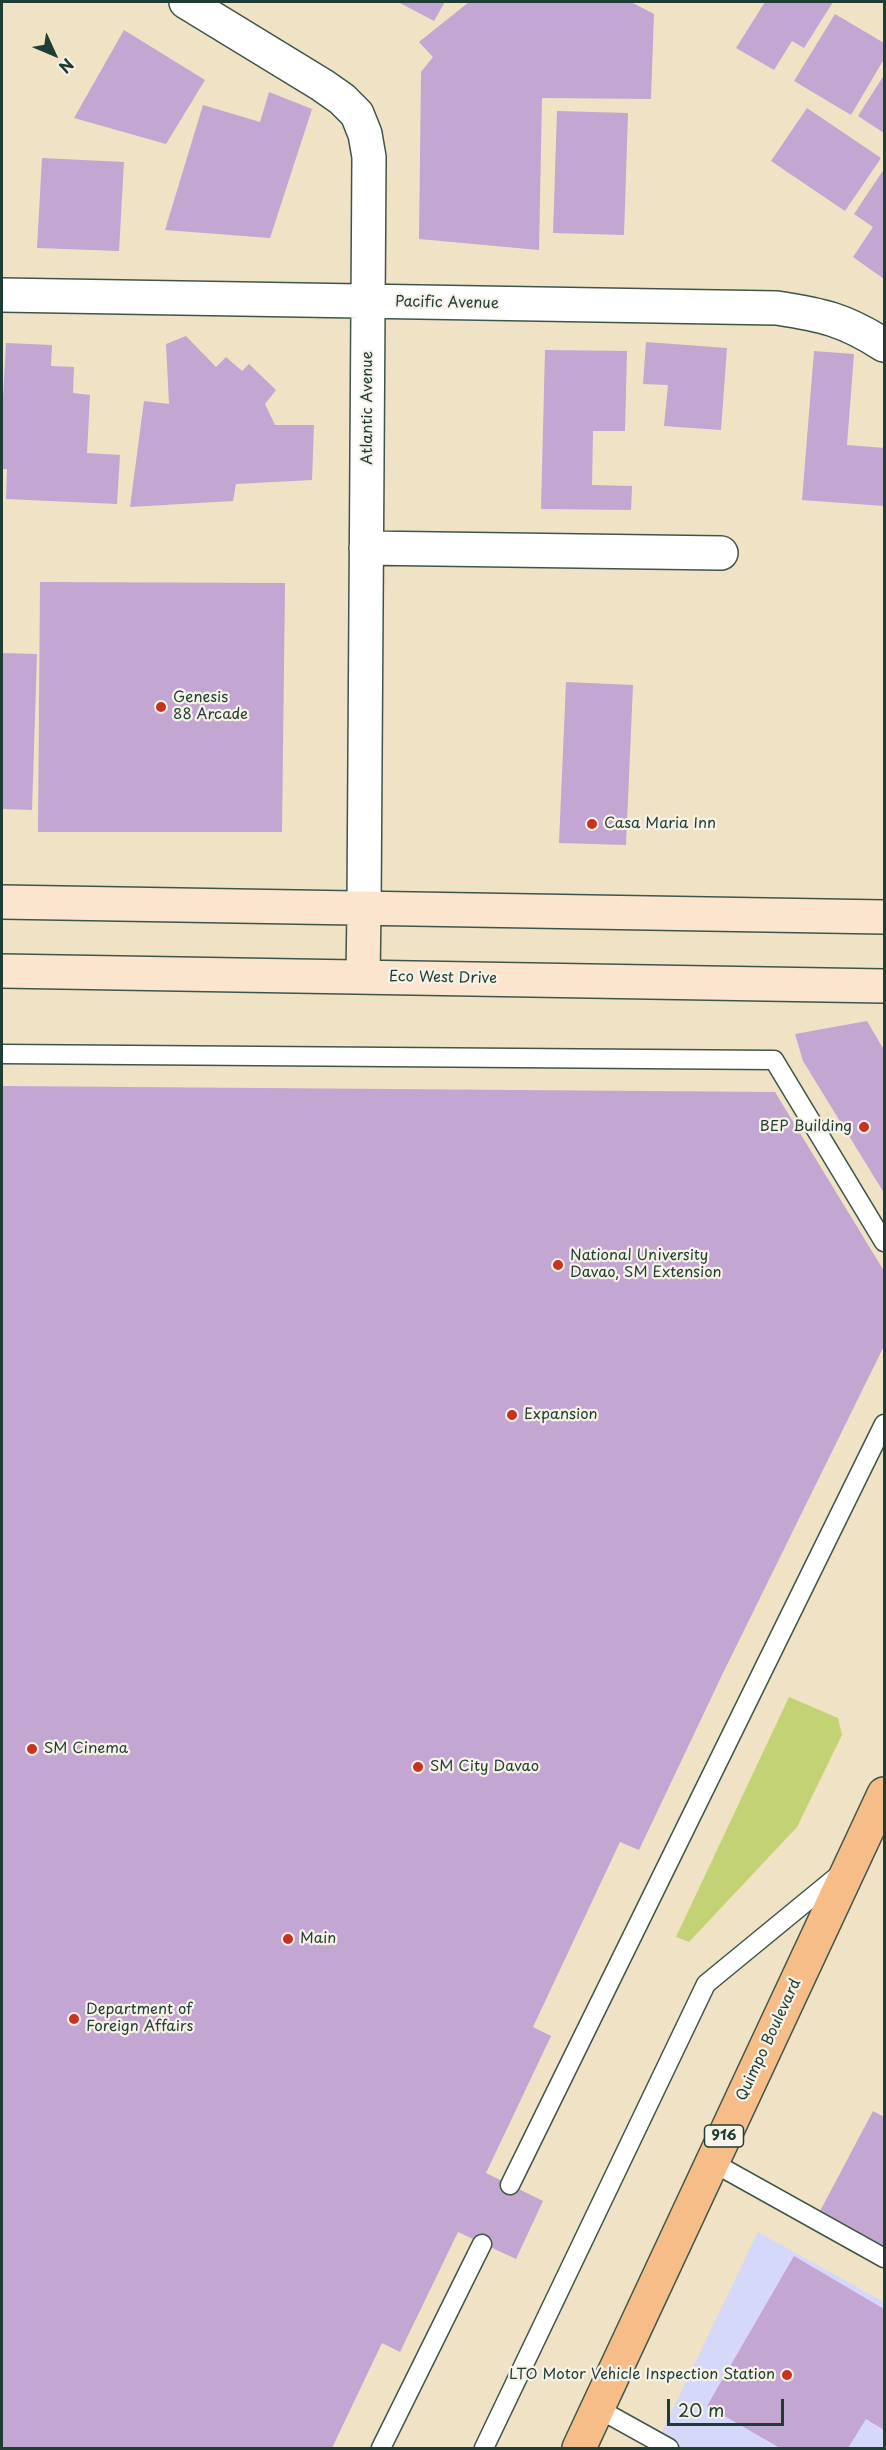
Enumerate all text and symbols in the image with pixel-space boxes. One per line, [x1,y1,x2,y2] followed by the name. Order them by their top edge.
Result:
[24,24,84,84] north arrow
[54,54,80,79] text: N
[395,293,499,313] street label: Pacific Avenue
[359,351,377,465] street label: Atlantic Avenue
[173,689,248,724] place label: Genesis 88 Arcade
[154,700,168,714] marker: Genesis 88 Arcade
[604,815,716,833] place label: Casa Maria Inn
[585,817,599,831] marker: Casa Maria Inn
[389,968,497,988] street label: Eco West Drive
[760,1118,852,1136] place label: BEP Building
[857,1120,871,1134] marker: BEP Building
[570,1247,722,1282] place label: National University Davao, SM Extension
[551,1258,565,1272] marker: National University Davao, SM Extension
[524,1406,598,1424] place label: Expansion
[505,1408,519,1422] marker: Expansion
[44,1740,128,1758] place label: SM Cinema
[25,1742,39,1756] marker: SM Cinema
[430,1758,539,1776] place label: SM City Davao
[411,1760,425,1774] marker: SM City Davao
[300,1930,336,1948] place label: Main
[281,1932,295,1946] marker: Main
[733,1976,805,2104] street label: Quimpo Boulevard
[86,2001,193,2036] place label: Department of Foreign Affairs
[67,2012,81,2026] marker: Department of Foreign Affairs
[704,2125,744,2147] road number: 916
[509,2366,775,2384] place label: LTO Motor Vehicle Inspection Station
[780,2368,794,2382] marker: LTO Motor Vehicle Inspection Station
[670,2387,787,2425] scale bar
[678,2396,724,2423] text: 20 m

